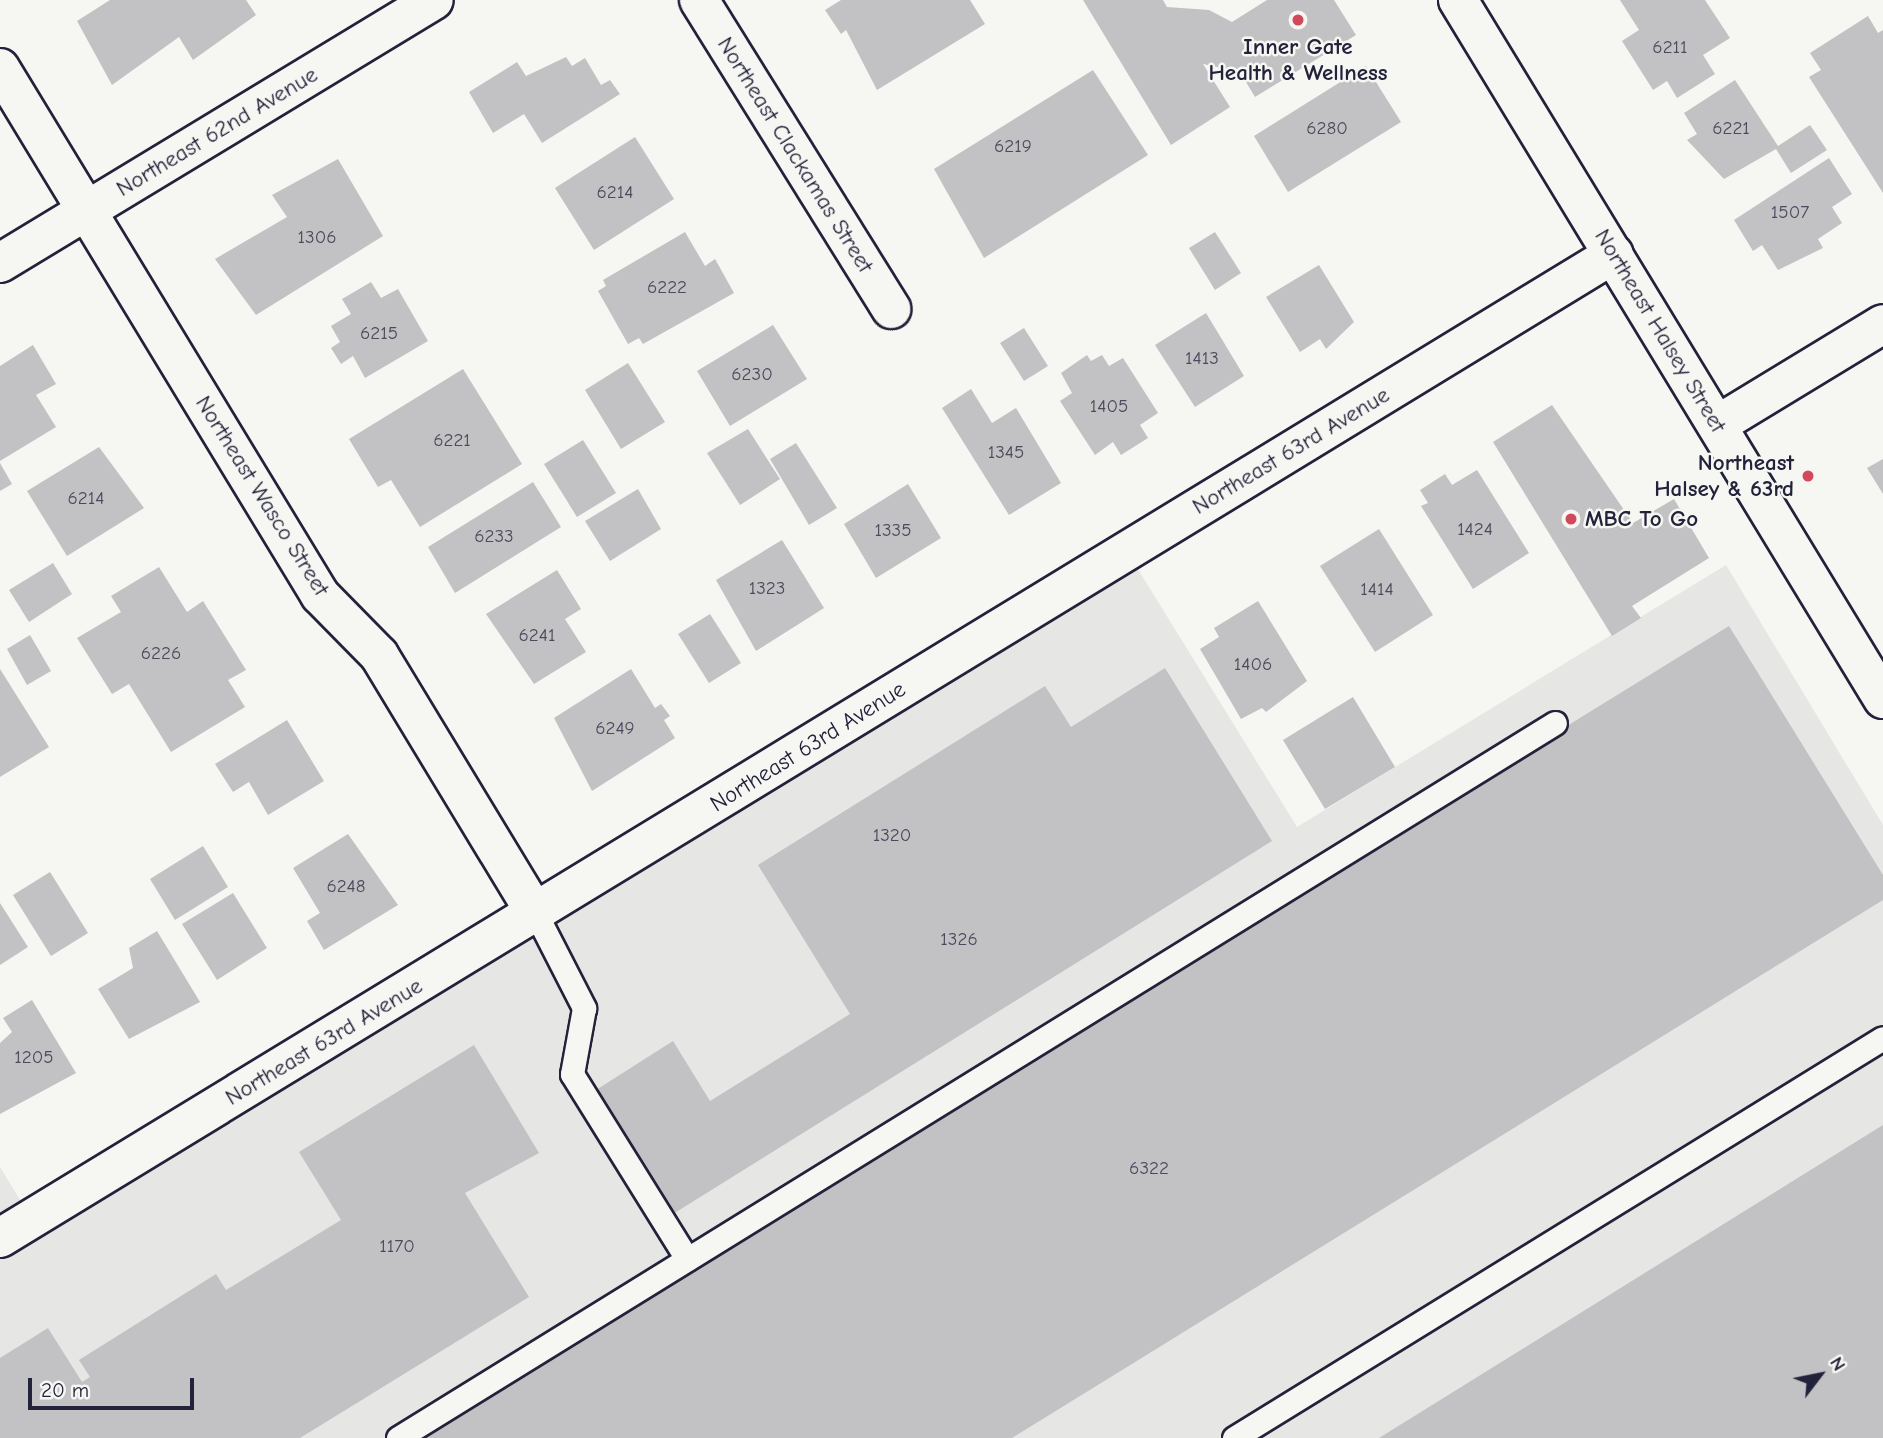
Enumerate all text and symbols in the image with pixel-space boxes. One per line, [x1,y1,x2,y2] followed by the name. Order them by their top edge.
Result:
[1288,10,1308,30] marker: Inner Gate Health & Wellness
[711,32,879,278] street label: Northeast Clackamas Street
[1208,33,1388,87] place label: Inner Gate Health & Wellness
[1652,37,1688,59] house number: 6211
[111,61,323,203] street label: Northeast 62nd Avenue
[1306,118,1348,140] house number: 6280
[1712,118,1750,140] house number: 6221
[994,136,1032,158] house number: 6219
[597,182,633,204] house number: 6214
[1771,202,1809,224] house number: 1507
[1588,224,1732,438] street label: Northeast Halsey Street
[297,227,337,249] house number: 1306
[647,277,687,299] house number: 6222
[360,323,398,345] house number: 6215
[1185,348,1219,370] house number: 1413
[731,364,773,386] house number: 6230
[1187,381,1395,521] street label: Northeast 63rd Avenue
[189,391,335,601] street label: Northeast Wasco Street
[1090,396,1128,418] house number: 1405
[433,430,471,452] house number: 6221
[988,442,1024,464] house number: 1345
[1654,449,1794,503] place label: Northeast Halsey & 63rd
[1800,468,1816,484] marker: Northeast Halsey & 63rd
[68,488,104,510] house number: 6214
[1585,505,1698,533] place label: MBC To Go
[1563,511,1579,527] marker: MBC To Go
[1457,519,1493,541] house number: 1424
[874,520,912,542] house number: 1335
[474,526,514,548] house number: 6233
[749,578,785,600] house number: 1323
[1360,579,1394,601] house number: 1414
[519,625,555,647] house number: 6241
[141,643,181,665] house number: 6226
[1234,654,1272,676] house number: 1406
[705,676,911,818] street label: Northeast 63rd Avenue
[595,718,635,740] house number: 6249
[873,825,911,847] house number: 1320
[326,876,366,898] house number: 6248
[940,929,978,951] house number: 1326
[220,972,428,1112] street label: Northeast 63rd Avenue
[14,1047,54,1069] house number: 1205
[1129,1158,1169,1180] house number: 6322
[379,1236,415,1258] house number: 1170
[1785,1340,1855,1410] north arrow
[1825,1353,1850,1375] text: N
[32,1364,198,1408] scale bar
[41,1378,89,1402] text: 20 m

